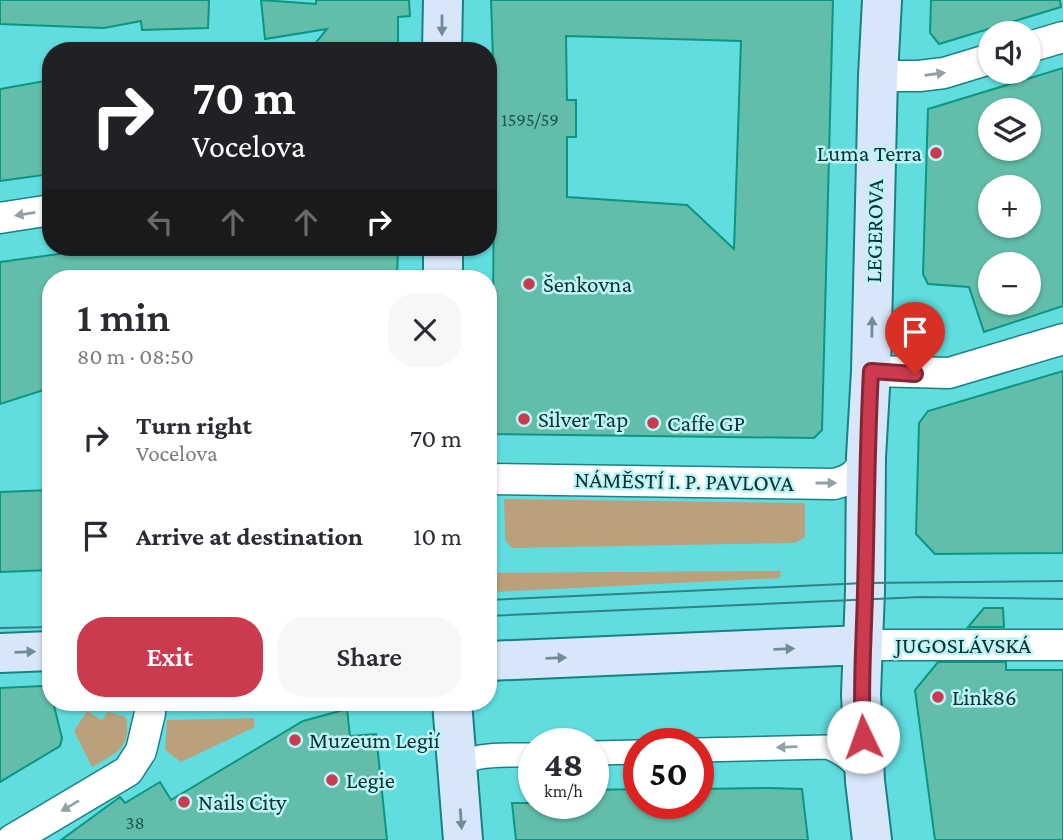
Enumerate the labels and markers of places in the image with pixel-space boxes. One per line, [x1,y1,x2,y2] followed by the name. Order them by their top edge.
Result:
[817,140,922,166] place label: Luma Terra
[928,145,944,161] marker: Luma Terra
[543,271,632,297] place label: Šenkovna
[521,276,537,292] marker: Šenkovna
[885,302,945,374] pin
[538,406,628,432] place label: Silver Tap
[667,410,745,436] place label: Caffe GP
[516,411,532,427] marker: Silver Tap
[645,415,661,431] marker: Caffe GP
[952,684,1017,710] place label: Link86
[930,689,946,705] marker: Link86
[309,727,441,753] place label: Muzeum Legií
[287,732,303,748] marker: Muzeum Legií
[346,767,395,793] place label: Legie
[324,772,340,788] marker: Legie
[198,789,287,815] place label: Nails City
[176,794,192,810] marker: Nails City

